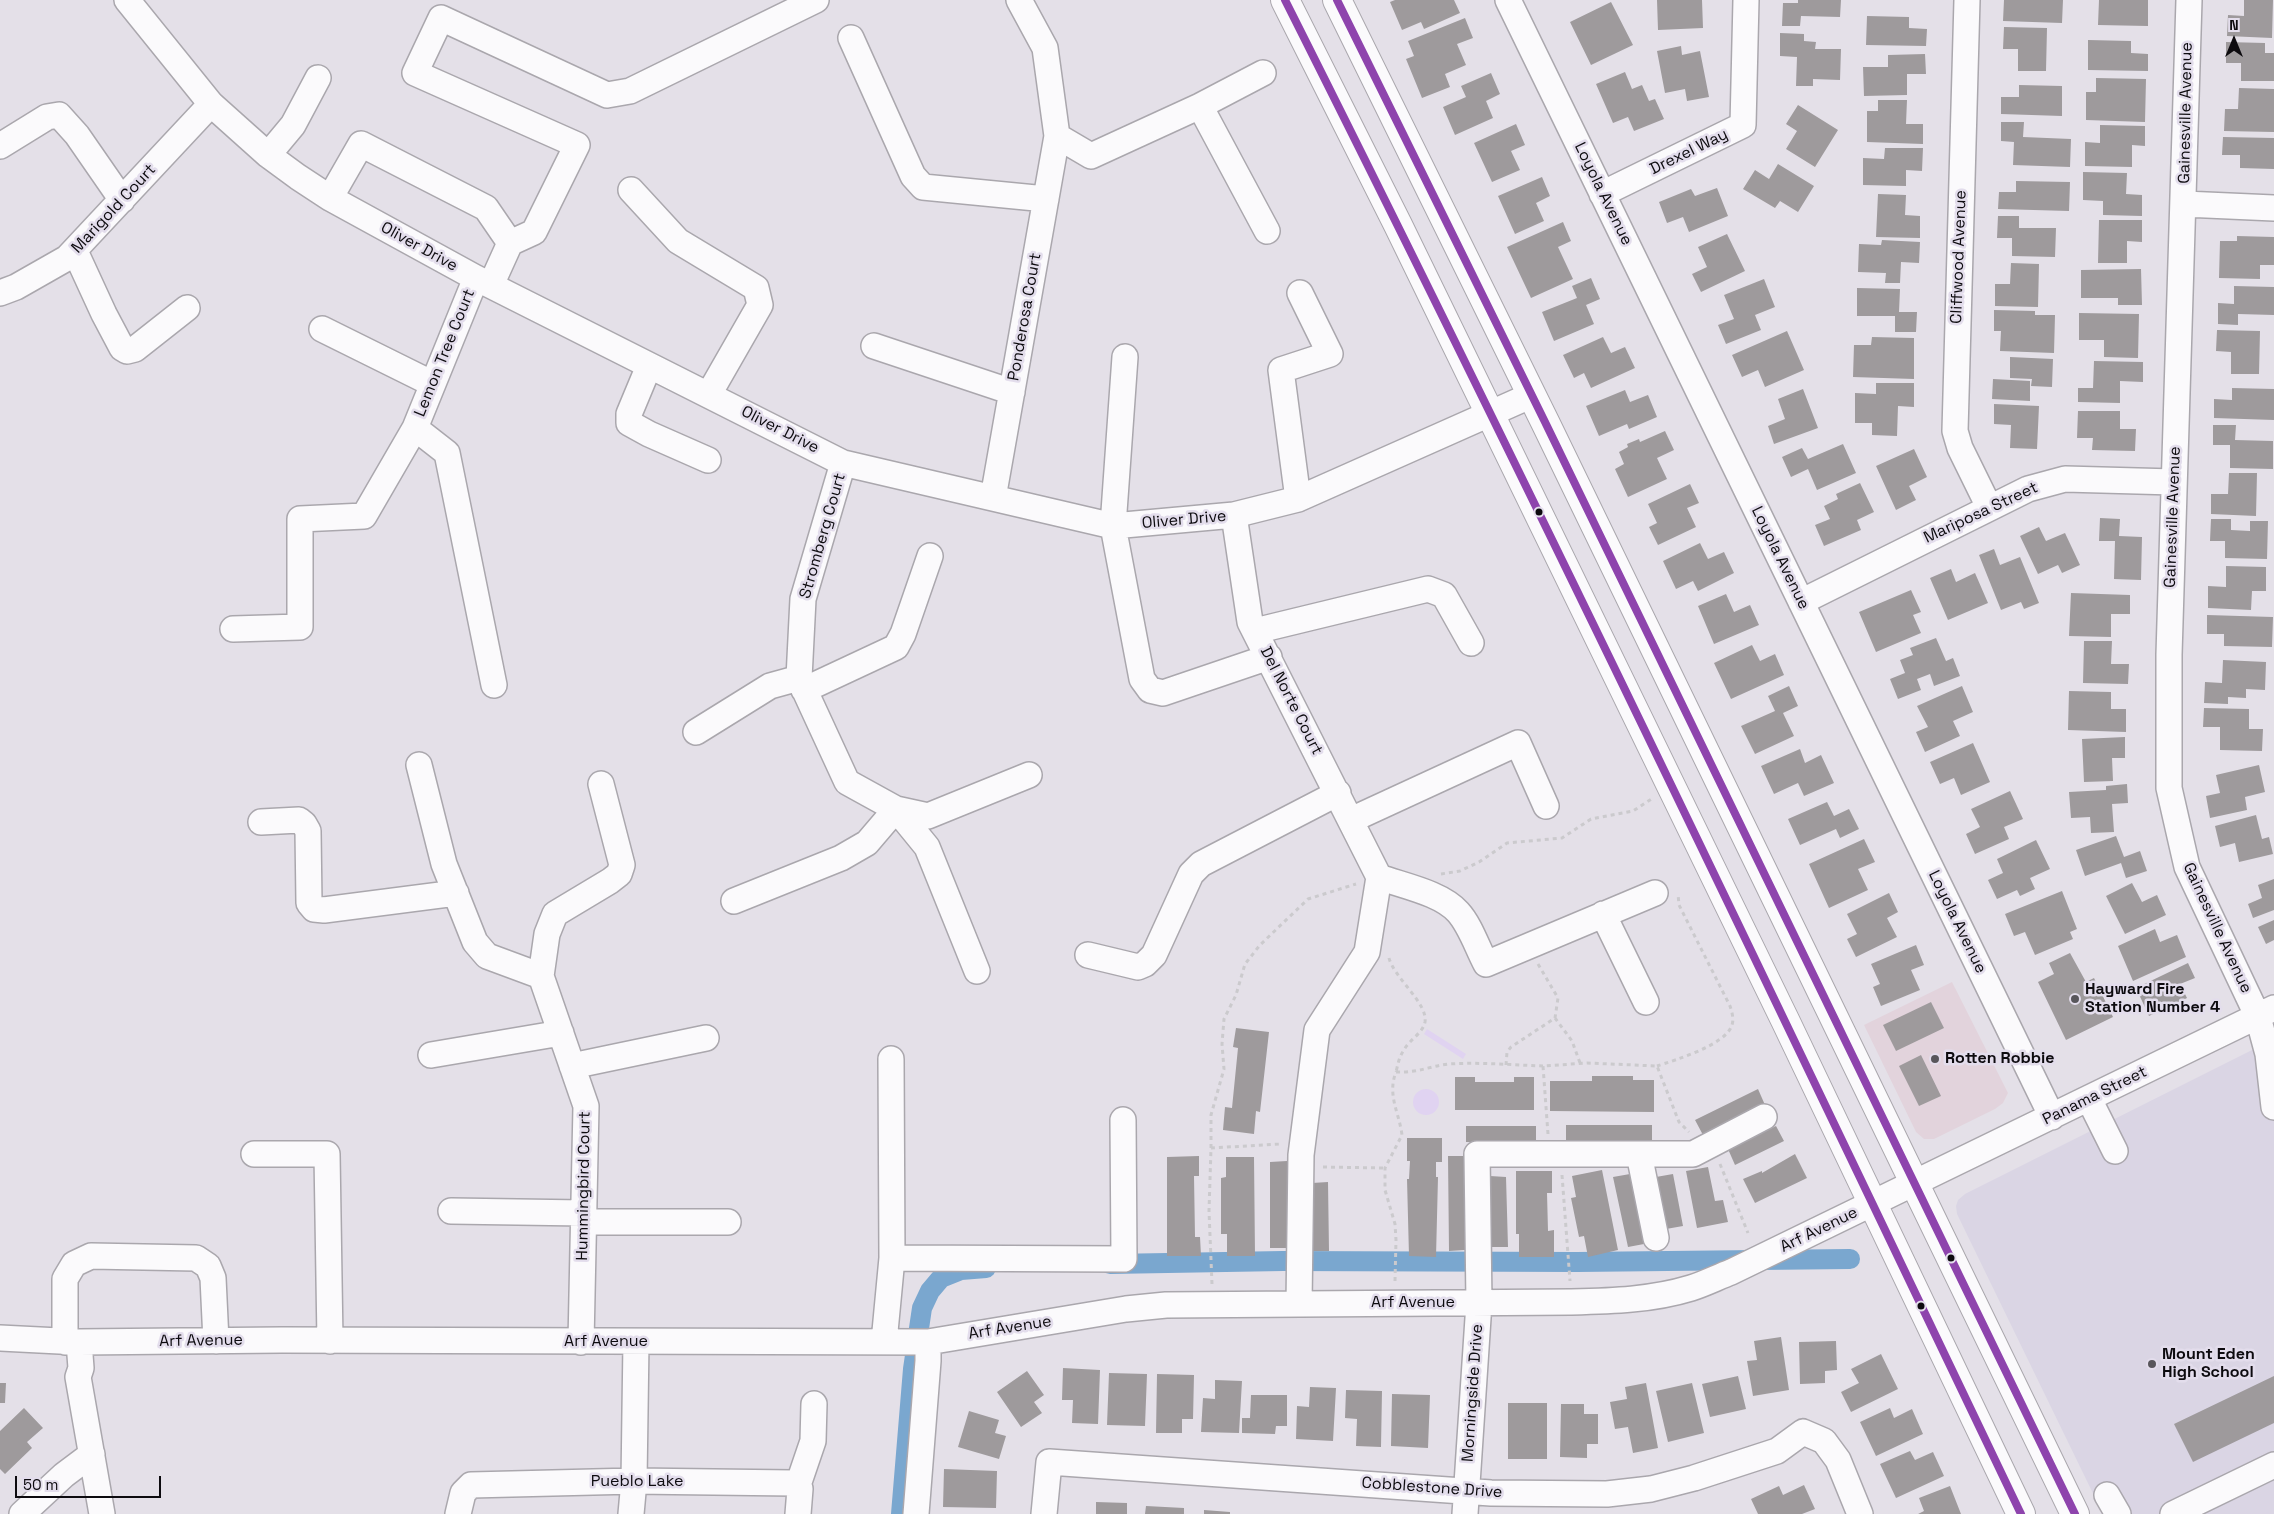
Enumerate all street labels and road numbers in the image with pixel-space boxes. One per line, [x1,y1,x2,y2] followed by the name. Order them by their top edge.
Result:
[2175,42,2197,184] street label: Gainesville Avenue
[1647,125,1731,179] street label: Drexel Way
[1570,139,1636,249] street label: Loyola Avenue
[68,160,160,258] street label: Marigold Court
[1947,190,1971,324] street label: Cliffwood Avenue
[377,218,461,276] street label: Oliver Drive
[1004,252,1046,382] street label: Ponderosa Court
[411,286,479,420] street label: Lemon Tree Court
[738,402,822,458] street label: Oliver Drive
[2161,446,2185,588] street label: Gainesville Avenue
[796,471,850,601] street label: Stromberg Court
[1921,478,2041,548] street label: Mariposa Street
[1747,503,1813,613] street label: Loyola Avenue
[1141,507,1227,533] street label: Oliver Drive
[1256,644,1326,758] street label: Del Norte Court
[2178,860,2256,996] street label: Gainesville Avenue
[1924,867,1990,977] street label: Loyola Avenue
[2040,1062,2150,1130] street label: Panama Street
[573,1111,595,1261] street label: Hummingbird Court
[1777,1203,1861,1257] street label: Arf Avenue
[1371,1293,1455,1313] street label: Arf Avenue
[967,1312,1053,1344] street label: Arf Avenue
[1459,1323,1487,1463] street label: Morningside Drive
[159,1331,243,1351] street label: Arf Avenue
[564,1332,648,1352] street label: Arf Avenue
[591,1472,683,1492] street label: Pueblo Lake
[1361,1474,1503,1502] street label: Cobblestone Drive

